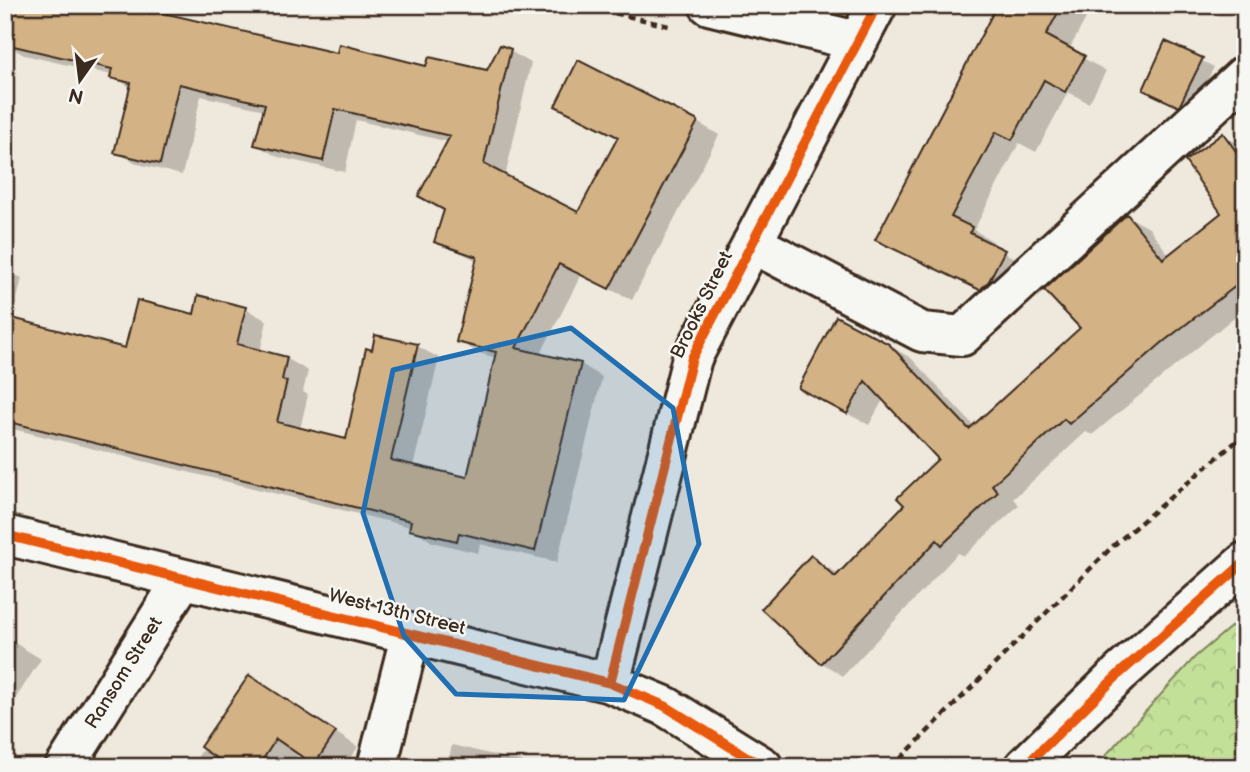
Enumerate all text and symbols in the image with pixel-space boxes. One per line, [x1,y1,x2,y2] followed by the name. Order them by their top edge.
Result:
[46,46,116,116] north arrow
[67,82,86,108] text: N
[666,247,738,362] street label: Brooks Street
[326,584,468,640] street label: West 13th Street
[80,613,168,733] street label: Ransom Street

